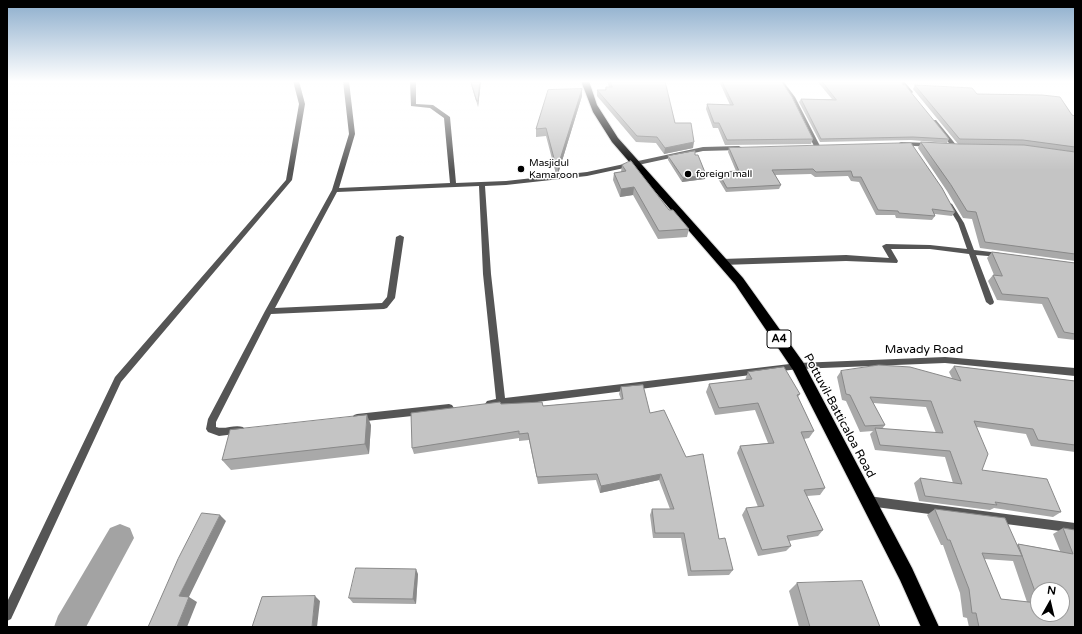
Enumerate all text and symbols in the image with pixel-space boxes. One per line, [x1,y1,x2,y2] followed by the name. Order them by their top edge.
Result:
[529,157,578,180] place label: Masjidul Kamaroon
[516,164,526,174] marker: Masjidul Kamaroon
[696,168,752,180] place label: foreign mall
[683,169,693,179] marker: foreign mall
[767,330,791,348] road number: A4
[885,343,963,357] street label: Mavady Road
[800,351,878,481] street label: Pottuvil-Batticaloa Road
[1030,582,1070,622] north arrow
[1046,584,1057,598] text: N

